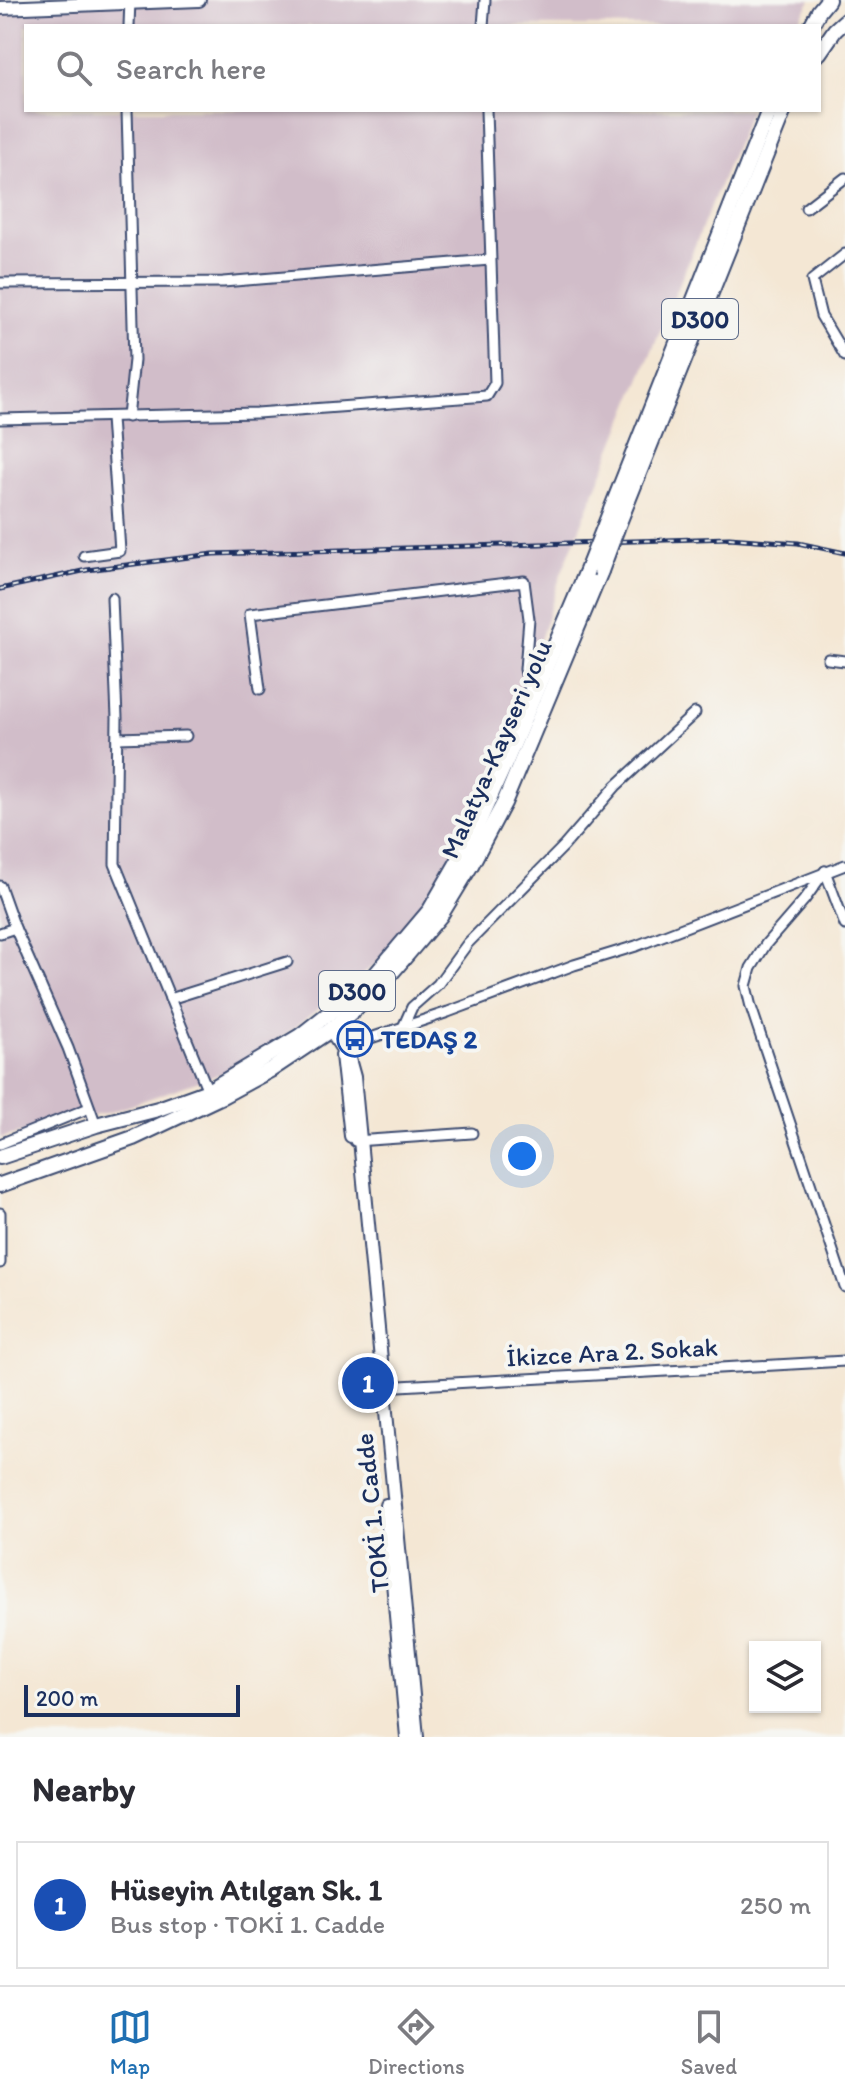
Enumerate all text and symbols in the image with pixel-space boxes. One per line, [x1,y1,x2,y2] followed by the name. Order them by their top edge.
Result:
[24,24,821,112] search box
[52,46,96,90] icon: search
[116,50,266,87] text: Search here
[662,299,738,339] road number: D300
[433,635,559,863] street label: Malatya-Kayseri yolu
[319,971,395,1011] road number: D300
[336,1020,374,1058] bus stop icon: TEDAŞ 2
[380,1023,478,1055] place label: TEDAŞ 2
[502,1136,542,1176] your location
[505,1330,719,1374] street label: İkizce Ara 2. Sokak
[342,1353,394,1413] pin: 1
[348,1432,396,1594] street label: TOKİ 1. Cadde
[749,1641,821,1713] map controls
[749,1641,821,1713] button: layers
[24,1681,240,1717] scale bar
[36,1685,98,1712] text: 200 m
[32,1769,135,1810] text: Nearby
[110,1871,382,1908] text: Hüseyin Atılgan Sk. 1
[54,1889,66,1921] text: 1
[740,1889,811,1921] text: 250 m
[110,1908,385,1940] text: Bus stop · TOKİ 1. Cadde
[108,2005,152,2080] tab: Map
[368,2005,465,2080] tab: Directions
[681,2005,737,2080] tab: Saved

